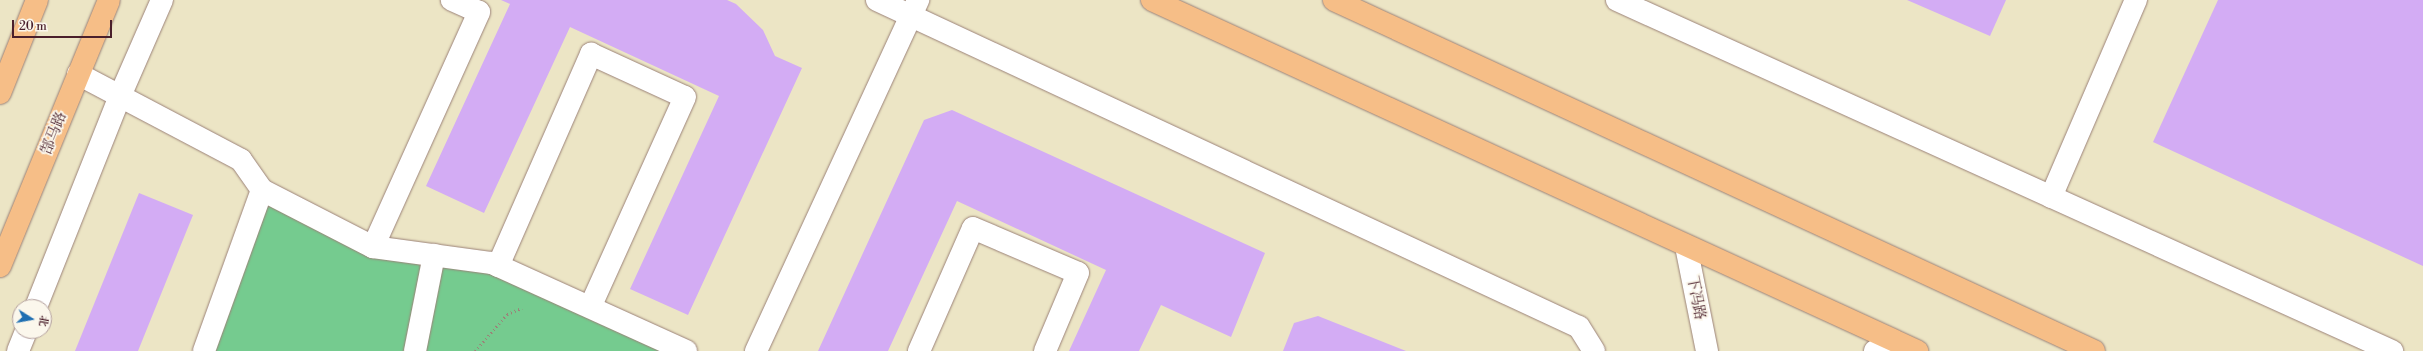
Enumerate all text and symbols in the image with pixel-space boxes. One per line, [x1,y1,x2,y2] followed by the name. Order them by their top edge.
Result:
[14,12,114,38] scale bar
[19,19,47,34] text: 20 m
[37,109,71,157] street label: 郜马路
[1683,274,1709,322] street label: 下冯路
[12,299,52,339] north arrow
[35,314,51,328] text: 北

